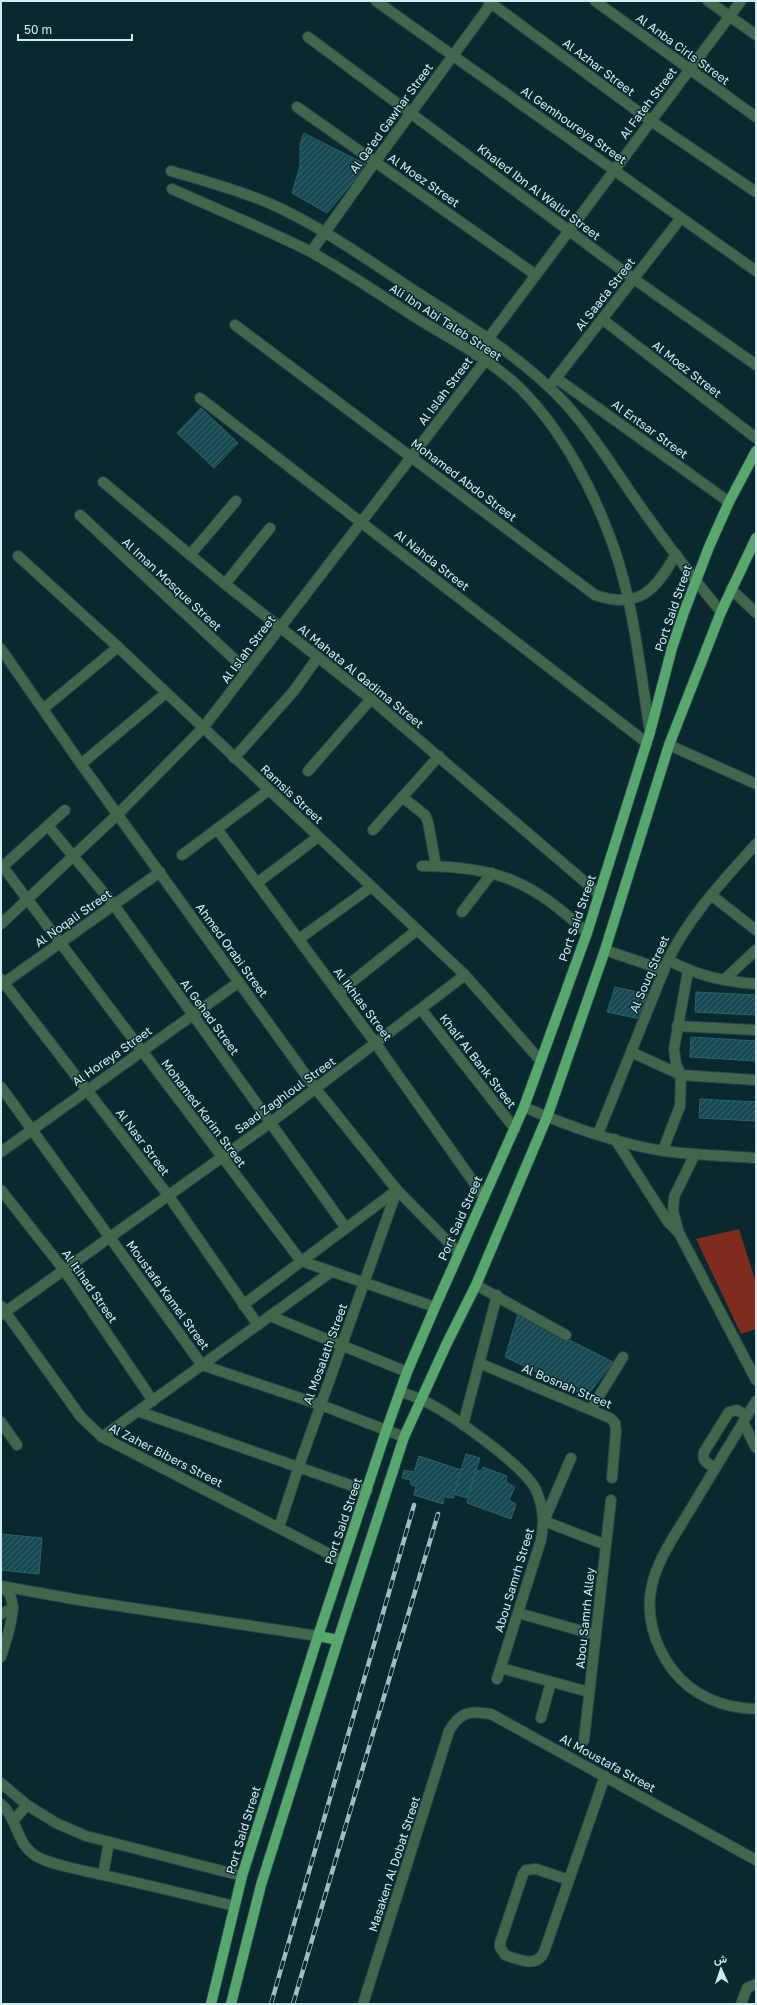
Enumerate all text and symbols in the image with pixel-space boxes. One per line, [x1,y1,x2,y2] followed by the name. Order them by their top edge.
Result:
[633,10,733,88] street label: Al Anba Cirls Street
[18,16,132,42] scale bar
[24,22,52,37] text: 50 m
[560,35,638,99] street label: Al Azhar Street
[346,60,436,176] street label: Al Qa'ed Gawhar Street
[616,64,680,142] street label: Al Fateh Street
[518,83,630,167] street label: Al Gemhoureya Street
[474,141,604,243] street label: Khaled Ibn Al Walid Street
[385,150,463,210] street label: Al Moez Street
[572,254,638,334] street label: Al Saada Street
[387,280,505,364] street label: Ali Ibn Abi Taleb Street
[649,337,725,401] street label: Al Moez Street
[415,354,476,428] street label: Al Islah Street
[609,396,691,462] street label: Al Entsar Street
[408,435,520,525] street label: Mohamed Abdo Street
[392,526,472,594] street label: Al Nahda Street
[119,534,225,634] street label: Al Iman Mosque Street
[651,562,695,654] street label: Port Said Street
[218,612,279,686] street label: Al Islah Street
[295,621,427,731] street label: Al Mahata Al Qadima Street
[258,761,326,827] street label: Ramsis Street
[555,872,599,964] street label: Port Said Street
[32,886,115,950] street label: Al Noqali Street
[193,900,271,1000] street label: Ahmed Orabi Street
[626,933,672,1015] street label: Al Souq Street
[331,964,396,1044] street label: Al Ikhlas Street
[177,976,243,1058] street label: Al Gehad Street
[437,1011,520,1111] street label: Khalf Al Bank Street
[69,1023,155,1089] street label: Al Horeya Street
[232,1053,338,1137] street label: Saad Zaghloul Street
[158,1056,250,1170] street label: Mohamed Karim Street
[113,1105,173,1179] street label: Al Nasr Street
[435,1173,485,1263] street label: Port Said Street
[123,1237,213,1353] street label: Moustafa Kamel Street
[59,1246,121,1326] street label: Al Itihad Street
[300,1301,350,1407] street label: Al Mosalath Street
[520,1360,614,1412] street label: Al Bosnah Street
[107,1420,226,1490] street label: Al Zaher Bibers Street
[321,1475,365,1567] street label: Port Said Street
[491,1526,537,1634] street label: Abou Samrh Street
[572,1566,598,1669] street label: Abou Samrh Alley
[558,1731,659,1796] street label: Al Moustafa Street
[222,1784,264,1876] street label: Port Said Street
[365,1794,423,1934] street label: Masaken Al Dobat Street
[701,1949,741,1989] north arrow
[714,1952,727,1966] text: ش

